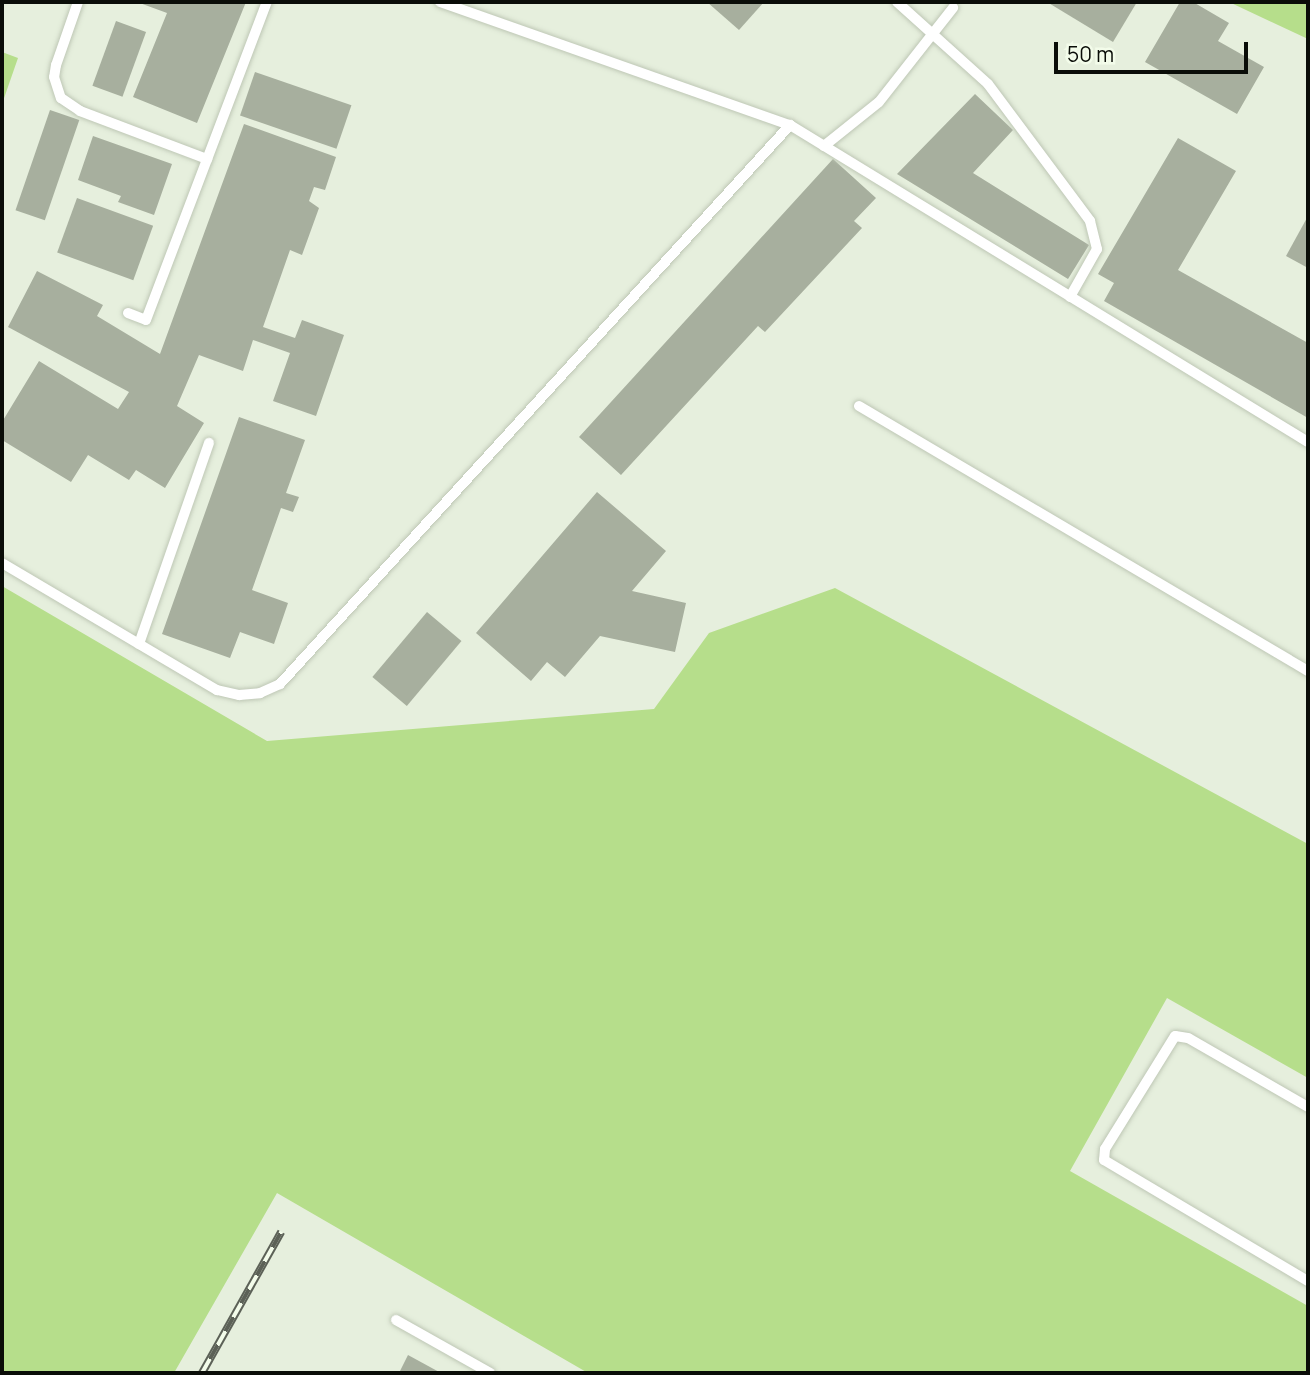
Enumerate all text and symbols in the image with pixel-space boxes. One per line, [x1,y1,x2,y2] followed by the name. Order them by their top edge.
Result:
[1058,28,1252,72] scale bar
[1067,40,1114,68] text: 50 m

